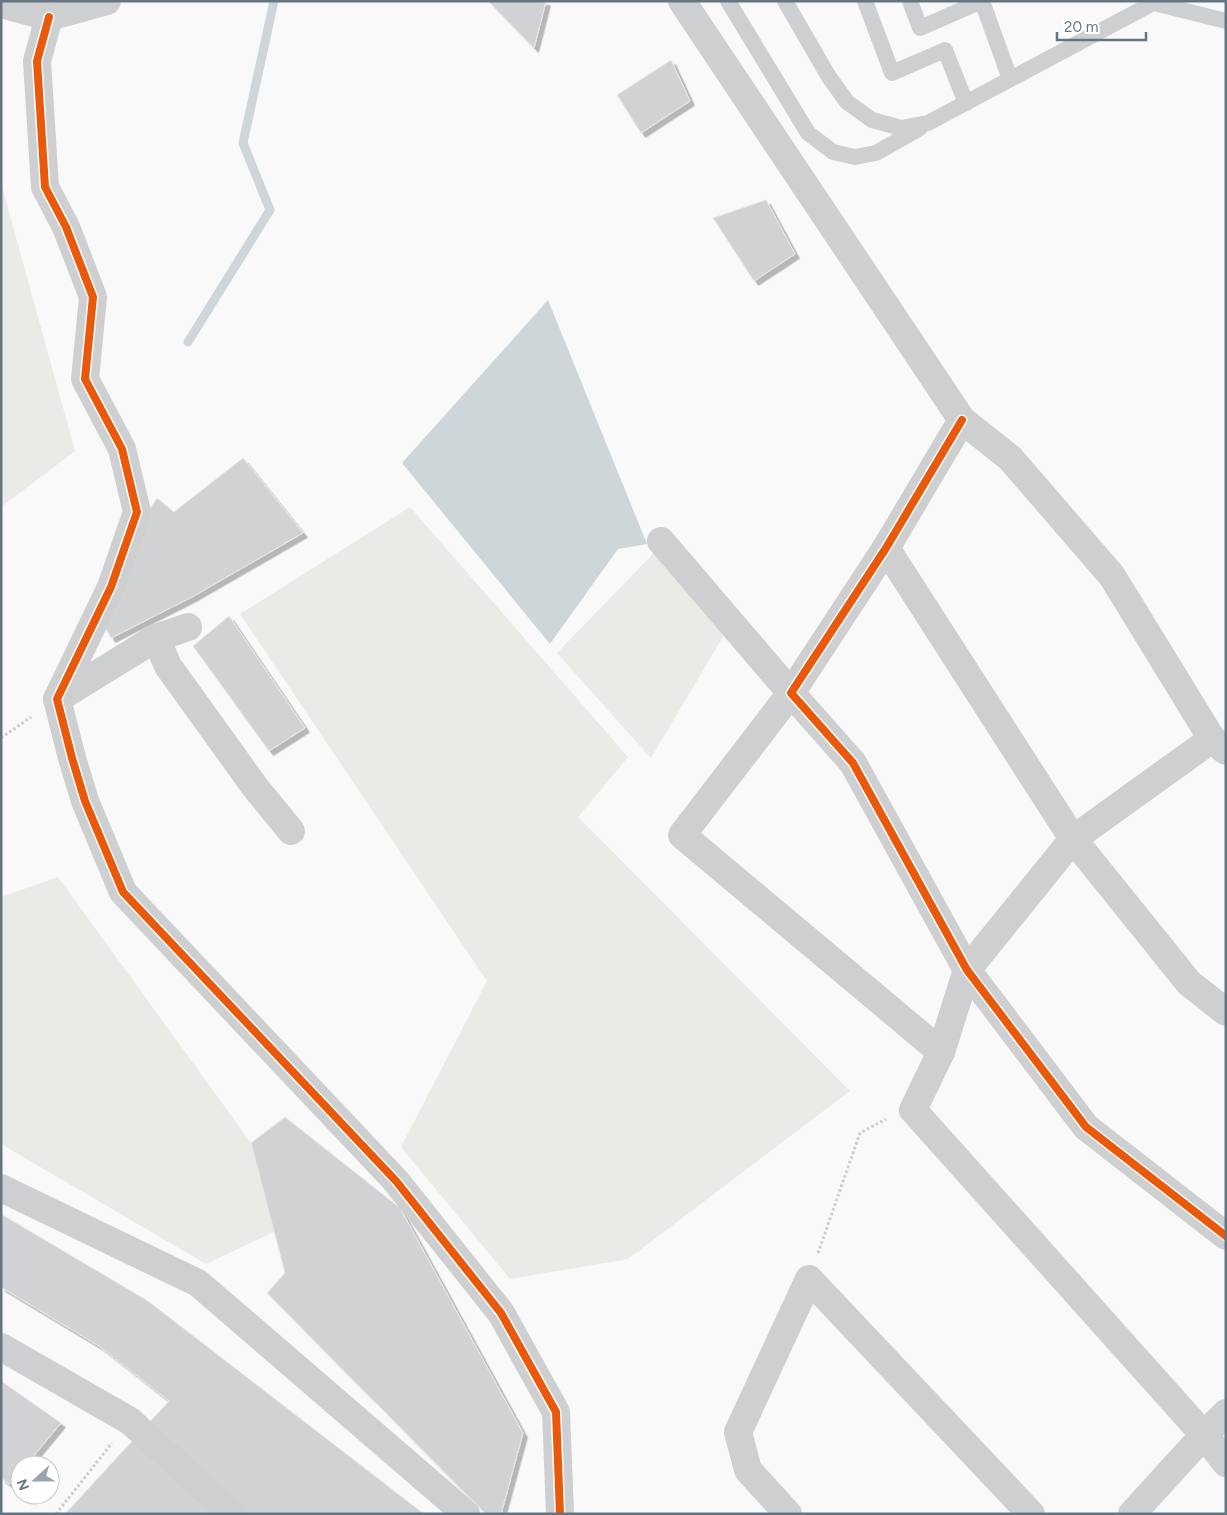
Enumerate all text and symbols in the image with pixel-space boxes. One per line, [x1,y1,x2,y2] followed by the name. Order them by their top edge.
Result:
[1057,10,1146,42] scale bar
[1064,18,1098,36] text: 20 m
[10,1455,60,1505] north arrow
[13,1476,33,1493] text: N

